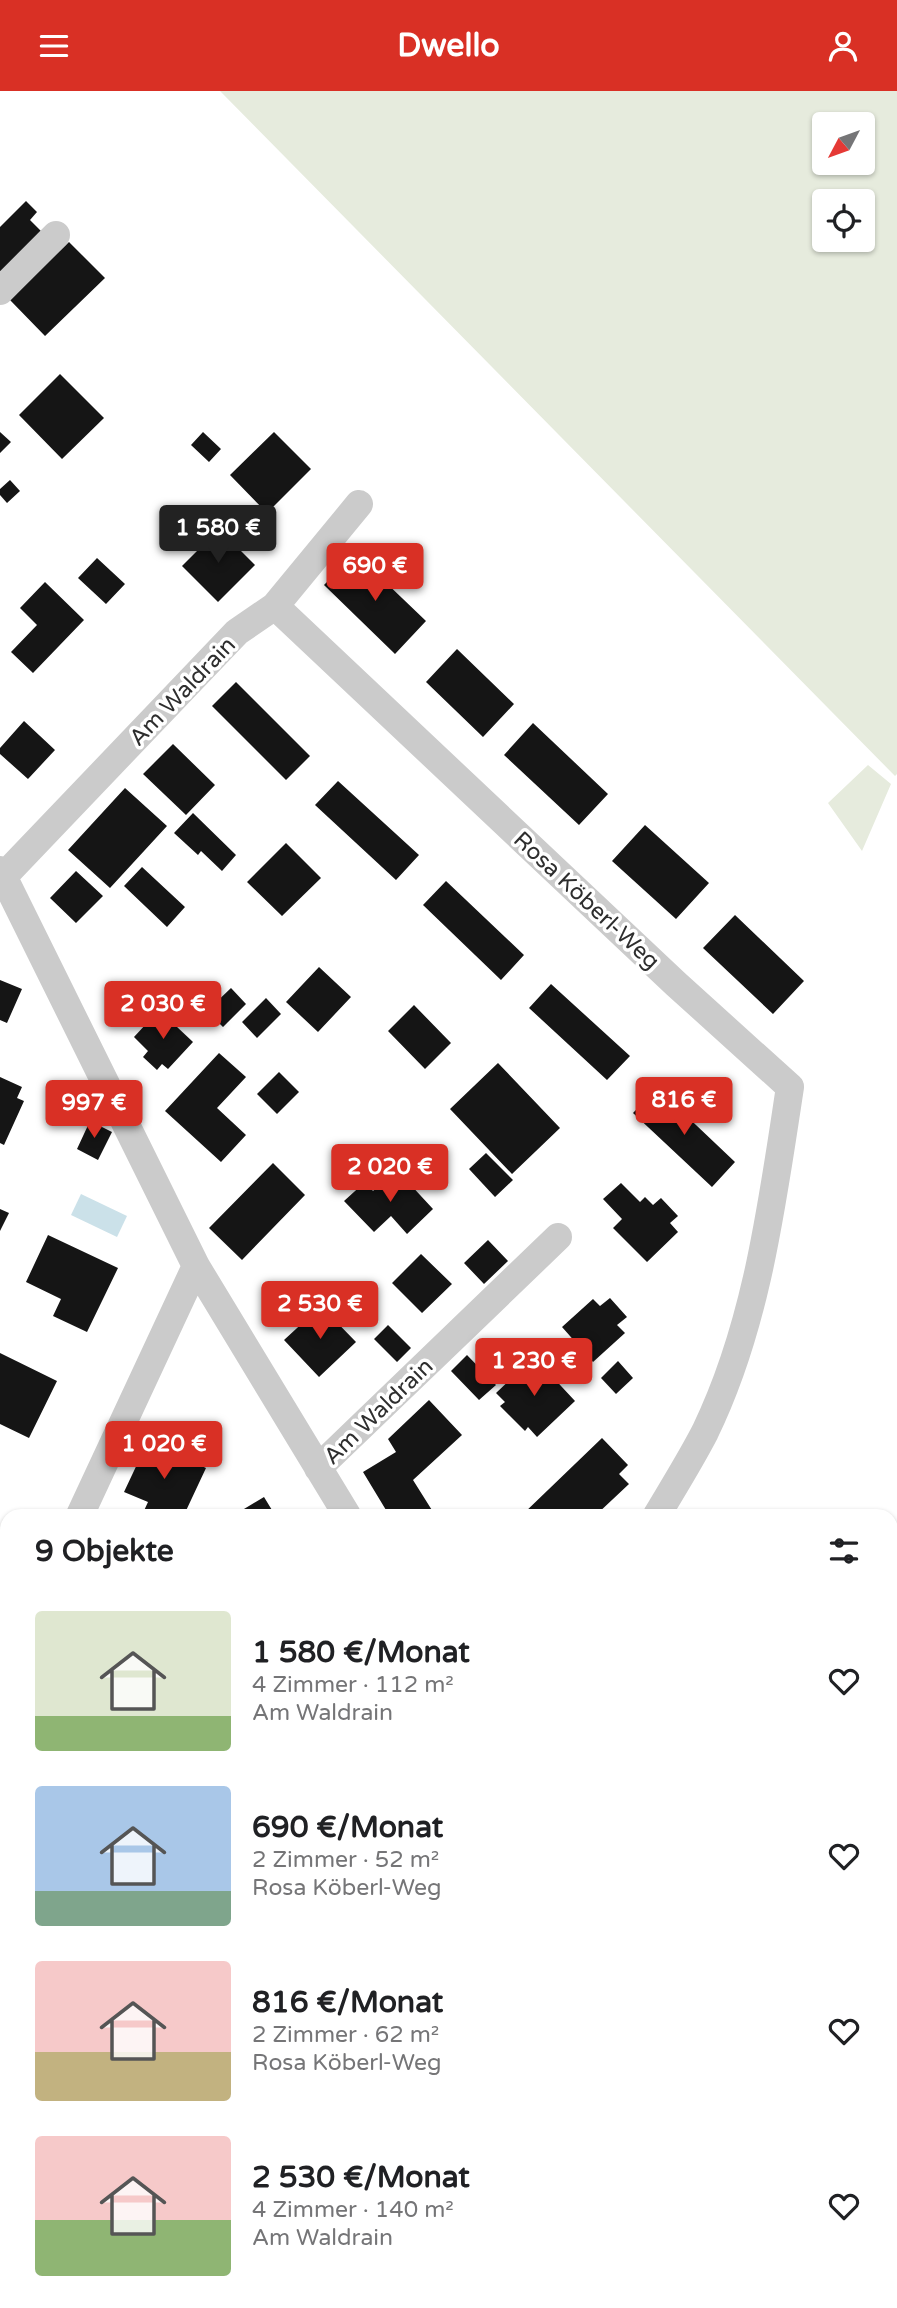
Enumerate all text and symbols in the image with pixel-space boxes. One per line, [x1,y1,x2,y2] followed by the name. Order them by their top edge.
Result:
[35,27,73,65] icon: menu
[397,27,500,65] text: Dwello
[824,27,862,65] icon: person
[812,112,875,175] north arrow
[812,112,875,252] map controls
[812,189,875,252] button: locate
[153,505,283,565] pin: 1 580 €
[175,514,261,542] text: 1 580 €
[326,543,424,603] pin: 690 €
[343,552,408,580] text: 690 €
[124,631,242,752] street label: Am Waldrain
[507,826,665,976] street label: Rosa Köberl-Weg
[98,981,228,1041] pin: 2 030 €
[120,990,206,1018] text: 2 030 €
[635,1077,733,1137] pin: 816 €
[45,1081,143,1140] pin: 997 €
[652,1086,717,1114] text: 816 €
[62,1089,127,1117] text: 997 €
[325,1145,455,1204] pin: 2 020 €
[347,1153,433,1181] text: 2 020 €
[255,1281,385,1341] pin: 2 530 €
[277,1290,363,1318] text: 2 530 €
[469,1339,599,1398] pin: 1 230 €
[491,1347,577,1375] text: 1 230 €
[318,1353,439,1471] street label: Am Waldrain
[99,1421,229,1481] pin: 1 020 €
[121,1430,207,1458] text: 1 020 €
[825,1532,863,1570] icon: filters
[35,1533,174,1570] text: 9 Objekte
[252,1634,470,1671] text: 1 580 €/Monat
[91,1639,175,1723] icon: home
[825,1662,863,1700] icon: heart
[252,1671,454,1699] text: 4 Zimmer · 112 m²
[252,1699,393,1727] text: Am Waldrain
[252,1809,443,1846] text: 690 €/Monat
[91,1814,175,1898] icon: home
[825,1837,863,1875] icon: heart
[252,1846,439,1874] text: 2 Zimmer · 52 m²
[252,1874,442,1902] text: Rosa Köberl-Weg
[252,1984,443,2021] text: 816 €/Monat
[91,1989,175,2073] icon: home
[825,2012,863,2050] icon: heart
[252,2021,439,2049] text: 2 Zimmer · 62 m²
[252,2049,442,2077] text: Rosa Köberl-Weg
[252,2159,470,2196] text: 2 530 €/Monat
[91,2164,175,2248] icon: home
[825,2187,863,2225] icon: heart
[252,2196,454,2224] text: 4 Zimmer · 140 m²
[252,2224,393,2252] text: Am Waldrain

